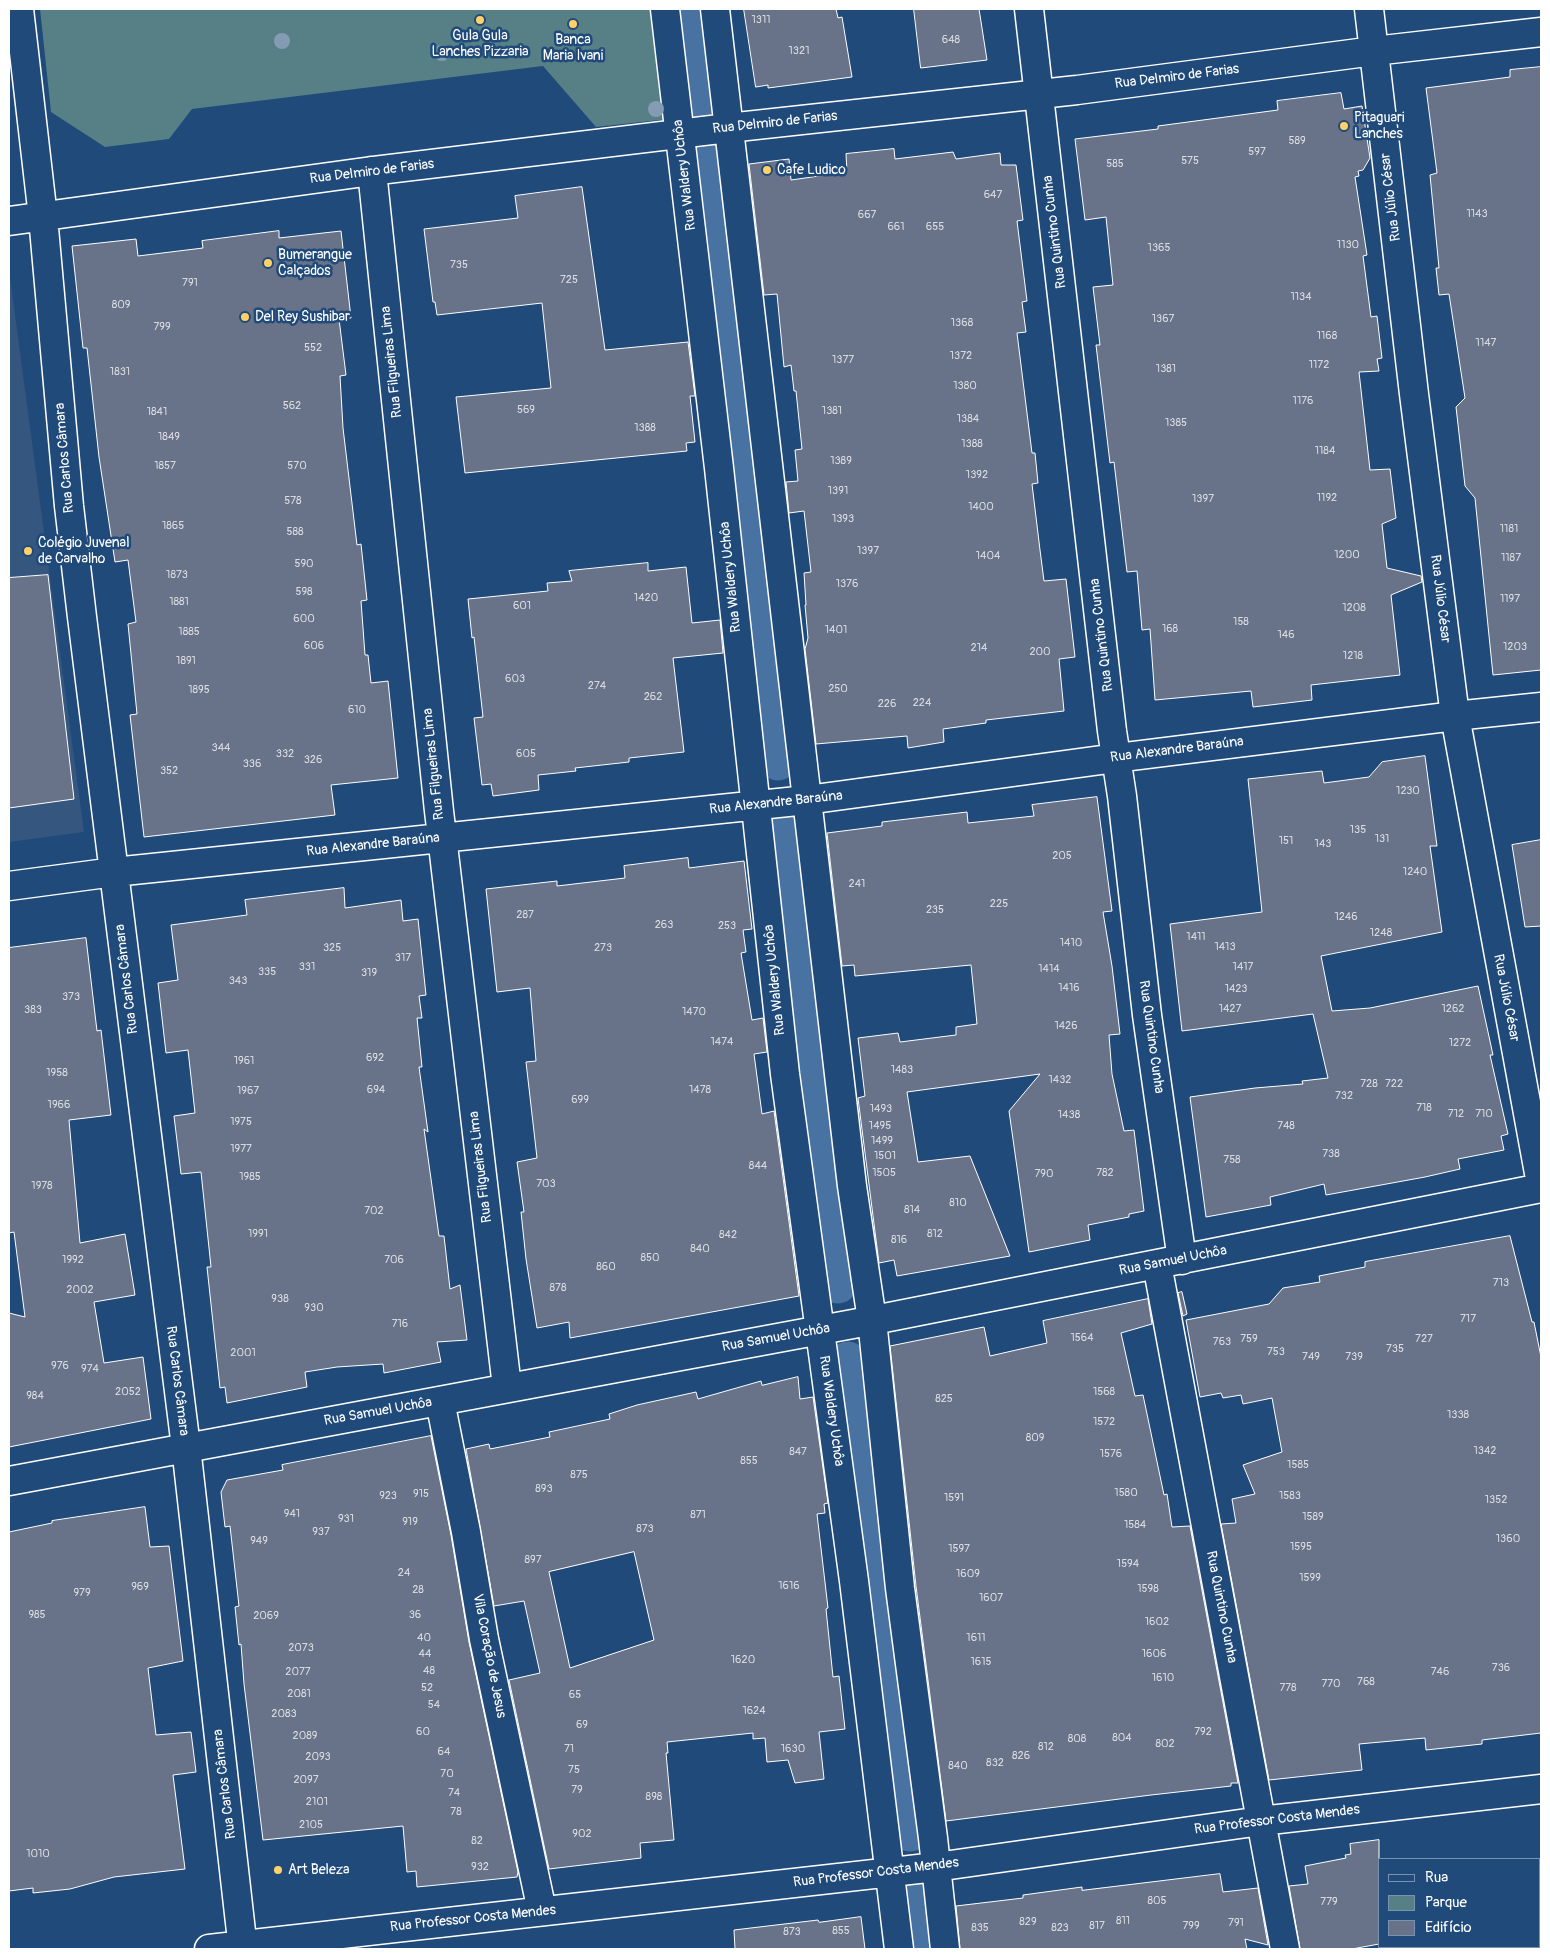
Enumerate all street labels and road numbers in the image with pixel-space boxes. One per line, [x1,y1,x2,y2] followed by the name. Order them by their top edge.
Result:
[1114,61,1240,93] street label: Rua Delmiro de Farias
[712,108,838,138] street label: Rua Delmiro de Farias
[670,119,700,231] street label: Rua Waldery Uchôa
[1377,152,1405,242] street label: Rua Júlio César
[309,156,435,188] street label: Rua Delmiro de Farias
[1040,174,1070,290] street label: Rua Quintino Cunha
[378,305,406,419] street label: Rua Filgueiras Lima
[52,402,78,514] street label: Rua Carlos Câmara
[717,521,745,633] street label: Rua Waldery Uchôa
[1426,554,1454,644] street label: Rua Júlio César
[1087,577,1117,693] street label: Rua Quintino Cunha
[420,707,448,821] street label: Rua Filgueiras Lima
[1109,733,1245,767] street label: Rua Alexandre Baraúna
[708,788,844,818] street label: Rua Alexandre Baraúna
[305,830,441,860] street label: Rua Alexandre Baraúna
[112,923,142,1035] street label: Rua Carlos Câmara
[761,924,789,1036] street label: Rua Waldery Uchôa
[1489,953,1523,1043] street label: Rua Júlio César
[1135,979,1167,1095] street label: Rua Quintino Cunha
[466,1110,496,1224] street label: Rua Filgueiras Lima
[1118,1242,1228,1280] street label: Rua Samuel Uchôa
[721,1320,831,1356] street label: Rua Samuel Uchôa
[162,1325,192,1437] street label: Rua Carlos Câmara
[815,1355,847,1467] street label: Rua Waldery Uchôa
[323,1394,433,1430] street label: Rua Samuel Uchôa
[1202,1550,1240,1664] street label: Rua Quintino Cunha
[469,1592,509,1720] street label: Vila Coração de Jesus
[210,1728,240,1840] street label: Rua Carlos Câmara
[1193,1802,1361,1838] street label: Rua Professor Costa Mendes
[792,1855,960,1891] street label: Rua Professor Costa Mendes
[389,1902,557,1936] street label: Rua Professor Costa Mendes

